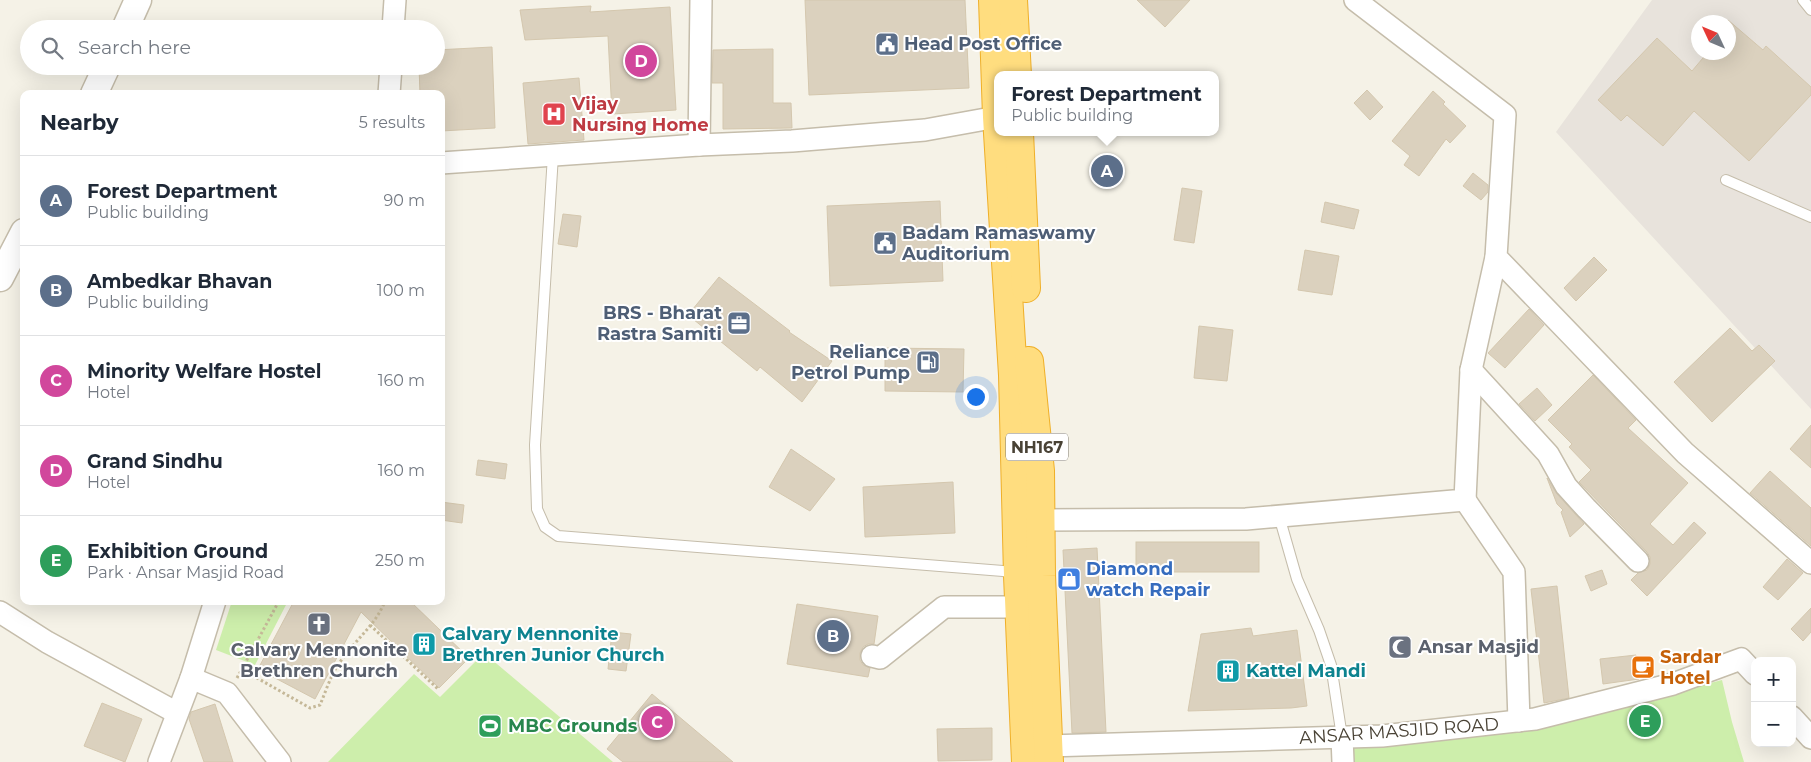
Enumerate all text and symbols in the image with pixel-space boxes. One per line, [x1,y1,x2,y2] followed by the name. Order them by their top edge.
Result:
[1691,15,1736,60] north arrow
[20,20,445,75] search box
[874,31,900,57] public building icon: Head Post Office
[904,33,1062,55] place label: Head Post Office
[38,34,66,62] icon: search
[78,36,191,59] text: Search here
[625,42,657,80] pin: D
[994,71,1219,136] popup
[1011,83,1202,106] text: Forest Department
[571,93,709,136] place label: Vijay Nursing Home
[541,101,567,127] hospital icon: Vijay Nursing Home
[1011,106,1133,125] text: Public building
[40,110,119,135] text: Nearby
[359,113,425,132] text: 5 results
[1091,152,1123,190] pin: A
[87,180,278,203] text: Forest Department
[50,191,62,210] text: A
[383,191,425,210] text: 90 m
[87,203,209,222] text: Public building
[901,222,1095,265] place label: Badam Ramaswamy Auditorium
[872,230,898,256] public building icon: Badam Ramaswamy Auditorium
[87,270,272,293] text: Ambedkar Bhavan
[50,281,62,300] text: B
[377,281,425,300] text: 100 m
[87,293,209,312] text: Public building
[597,302,722,345] place label: BRS - Bharat Rastra Samiti
[726,310,752,336] office icon: BRS - Bharat Rastra Samiti
[791,341,910,384] place label: Reliance Petrol Pump
[915,349,941,375] fuel station icon: Reliance Petrol Pump
[87,360,321,383] text: Minority Welfare Hostel
[50,371,62,390] text: C
[378,371,425,390] text: 160 m
[87,383,130,402] text: Hotel
[963,384,989,410] your location
[1006,434,1068,461] road number: NH167
[87,450,223,473] text: Grand Sindhu
[49,461,63,480] text: D
[378,461,425,480] text: 160 m
[87,473,130,492] text: Hotel
[87,540,268,563] text: Exhibition Ground
[51,551,61,570] text: E
[375,551,425,570] text: 250 m
[1086,558,1211,601] place label: Diamond watch Repair
[87,563,284,582] text: Park · Ansar Masjid Road
[1056,566,1082,592] shop icon: Diamond watch Repair
[306,611,332,637] church icon: Calvary Mennonite Brethren Church
[817,617,849,655] pin: B
[442,623,665,666] place label: Calvary Mennonite Brethren Junior Church
[411,631,437,657] building icon: Calvary Mennonite Brethren Junior Church
[1387,634,1413,660] mosque icon: Ansar Masjid
[1417,636,1539,658] place label: Ansar Masjid
[231,639,407,682] place label: Calvary Mennonite Brethren Church
[1660,646,1722,689] place label: Sardar Hotel
[1630,654,1656,680] cafe icon: Sardar Hotel
[1751,657,1796,747] map controls
[1751,657,1796,702] button: +
[1215,658,1241,684] building icon: Kattel Mandi
[1246,660,1366,682] place label: Kattel Mandi
[1629,702,1661,740] pin: E
[1751,702,1796,747] button: −
[641,703,673,741] pin: C
[477,713,503,739] sports icon: MBC Grounds
[1298,713,1500,749] street label: ANSAR MASJID ROAD
[508,715,638,737] place label: MBC Grounds

